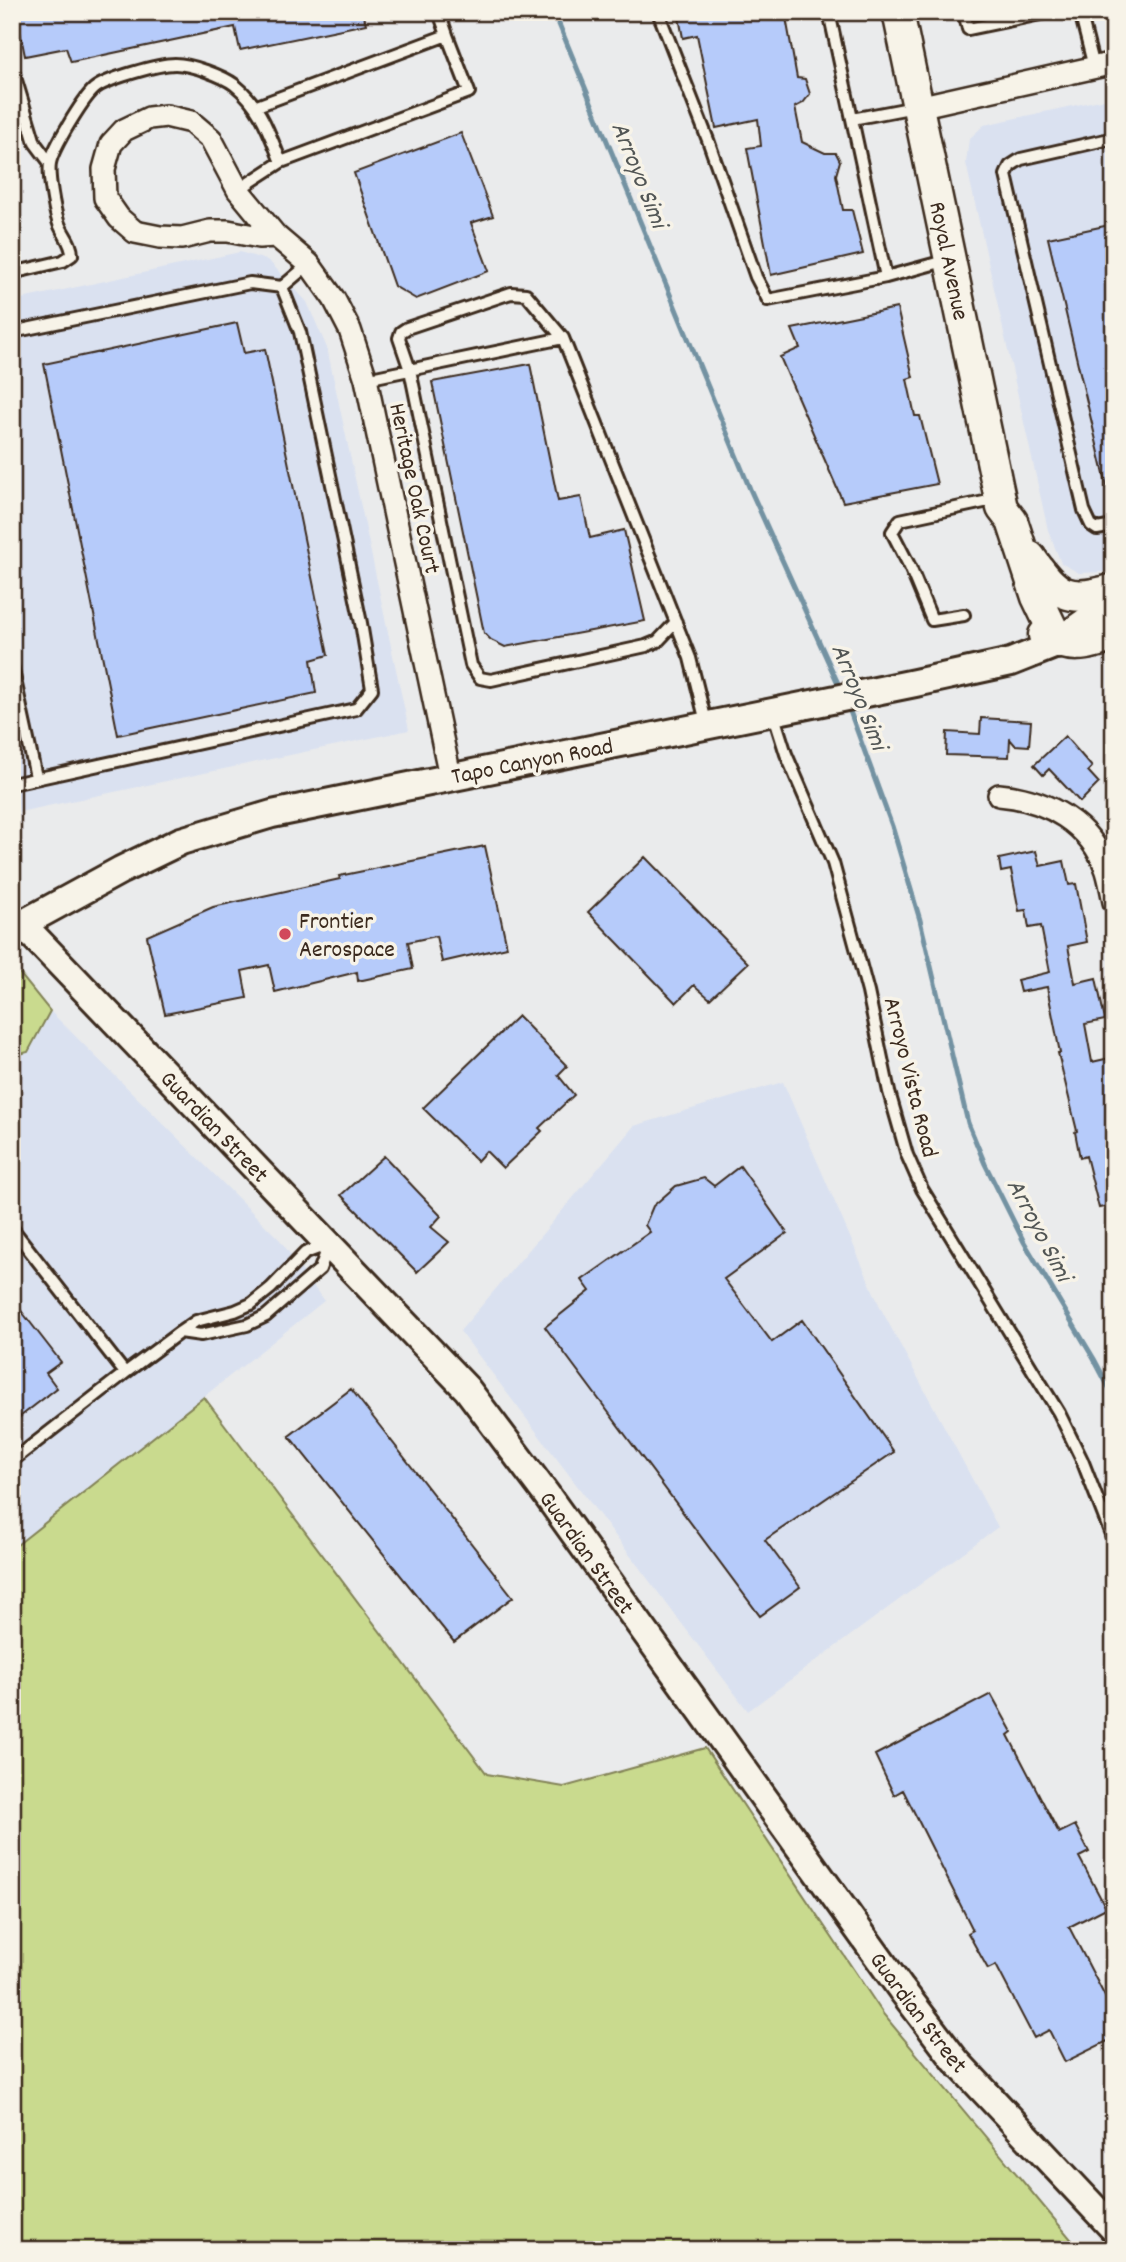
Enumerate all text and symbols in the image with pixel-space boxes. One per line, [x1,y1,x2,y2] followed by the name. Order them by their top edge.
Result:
[600,116,677,238] water label: Arroyo Simi
[918,199,976,324] street label: Royal Avenue
[378,400,448,577] street label: Heritage Oak Court
[820,638,897,760] water label: Arroyo Simi
[449,731,616,795] street label: Tapo Canyon Road
[299,906,395,968] place label: Frontier Aerospace
[277,926,293,942] marker: Frontier Aerospace
[873,994,945,1161] street label: Arroyo Vista Road
[151,1064,275,1192] street label: Guardian Street
[995,1173,1083,1292] water label: Arroyo Simi
[529,1485,641,1623] street label: Guardian Street
[860,1946,974,2083] street label: Guardian Street

